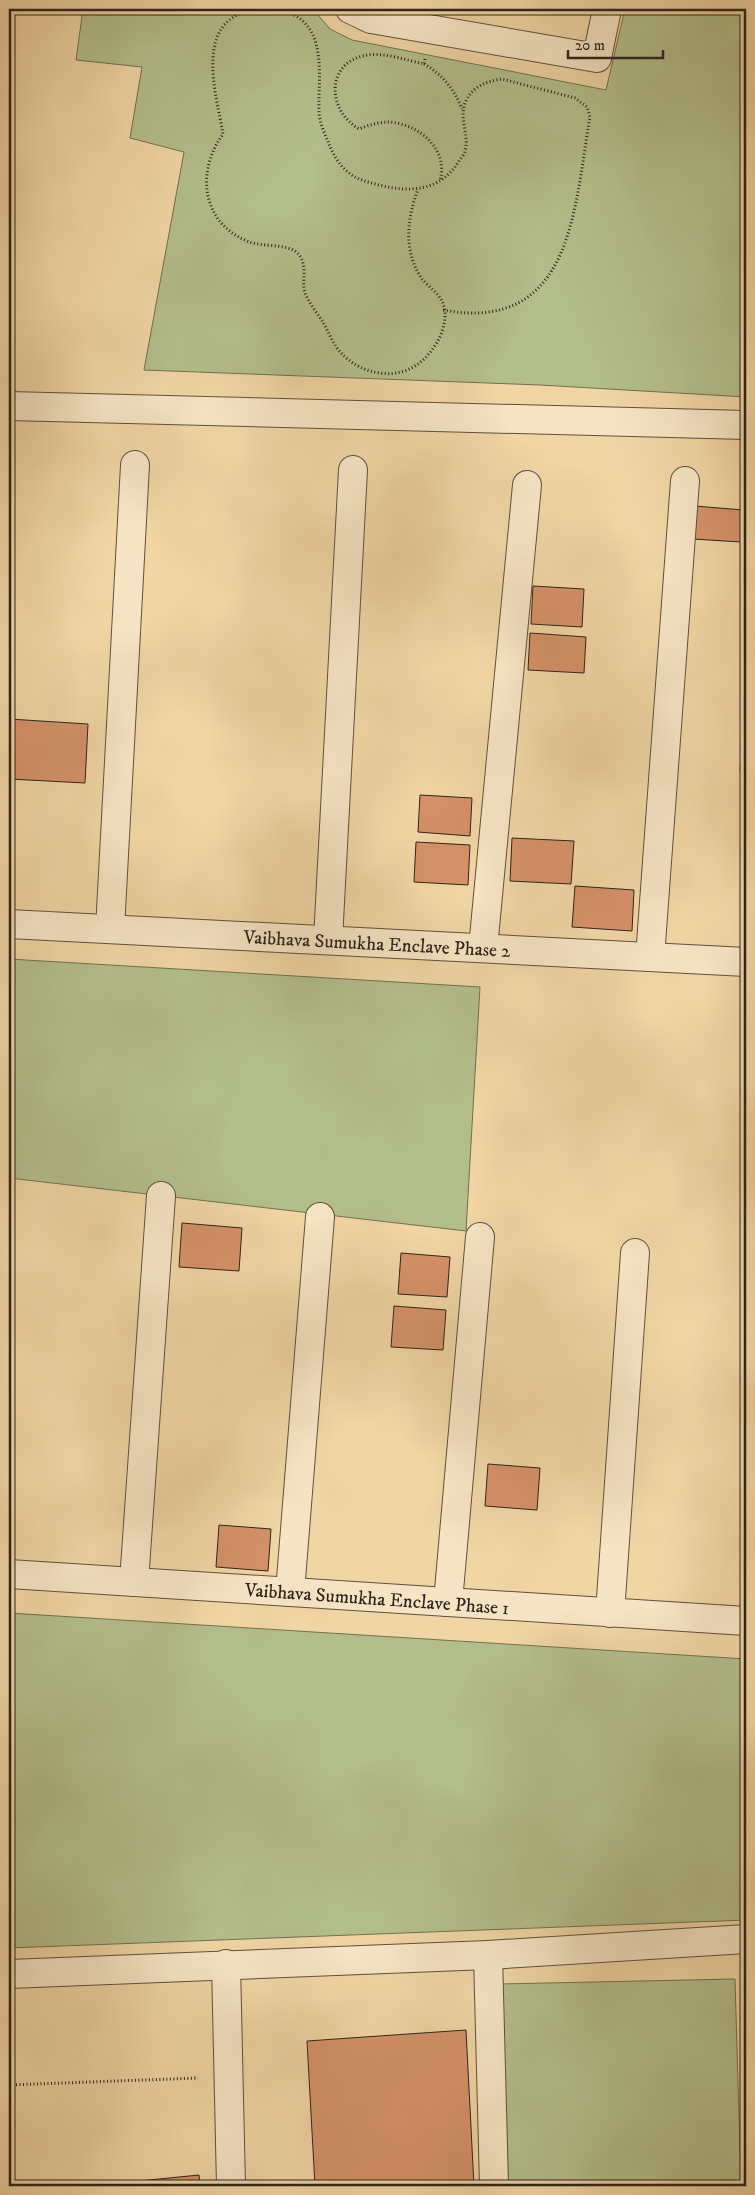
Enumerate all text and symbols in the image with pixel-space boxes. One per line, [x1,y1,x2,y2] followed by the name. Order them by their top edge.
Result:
[568,28,662,60] scale bar
[575,36,605,55] text: 20 m
[242,926,512,963] street label: Vaibhava Sumukha Enclave Phase 2
[243,1579,510,1620] street label: Vaibhava Sumukha Enclave Phase 1

